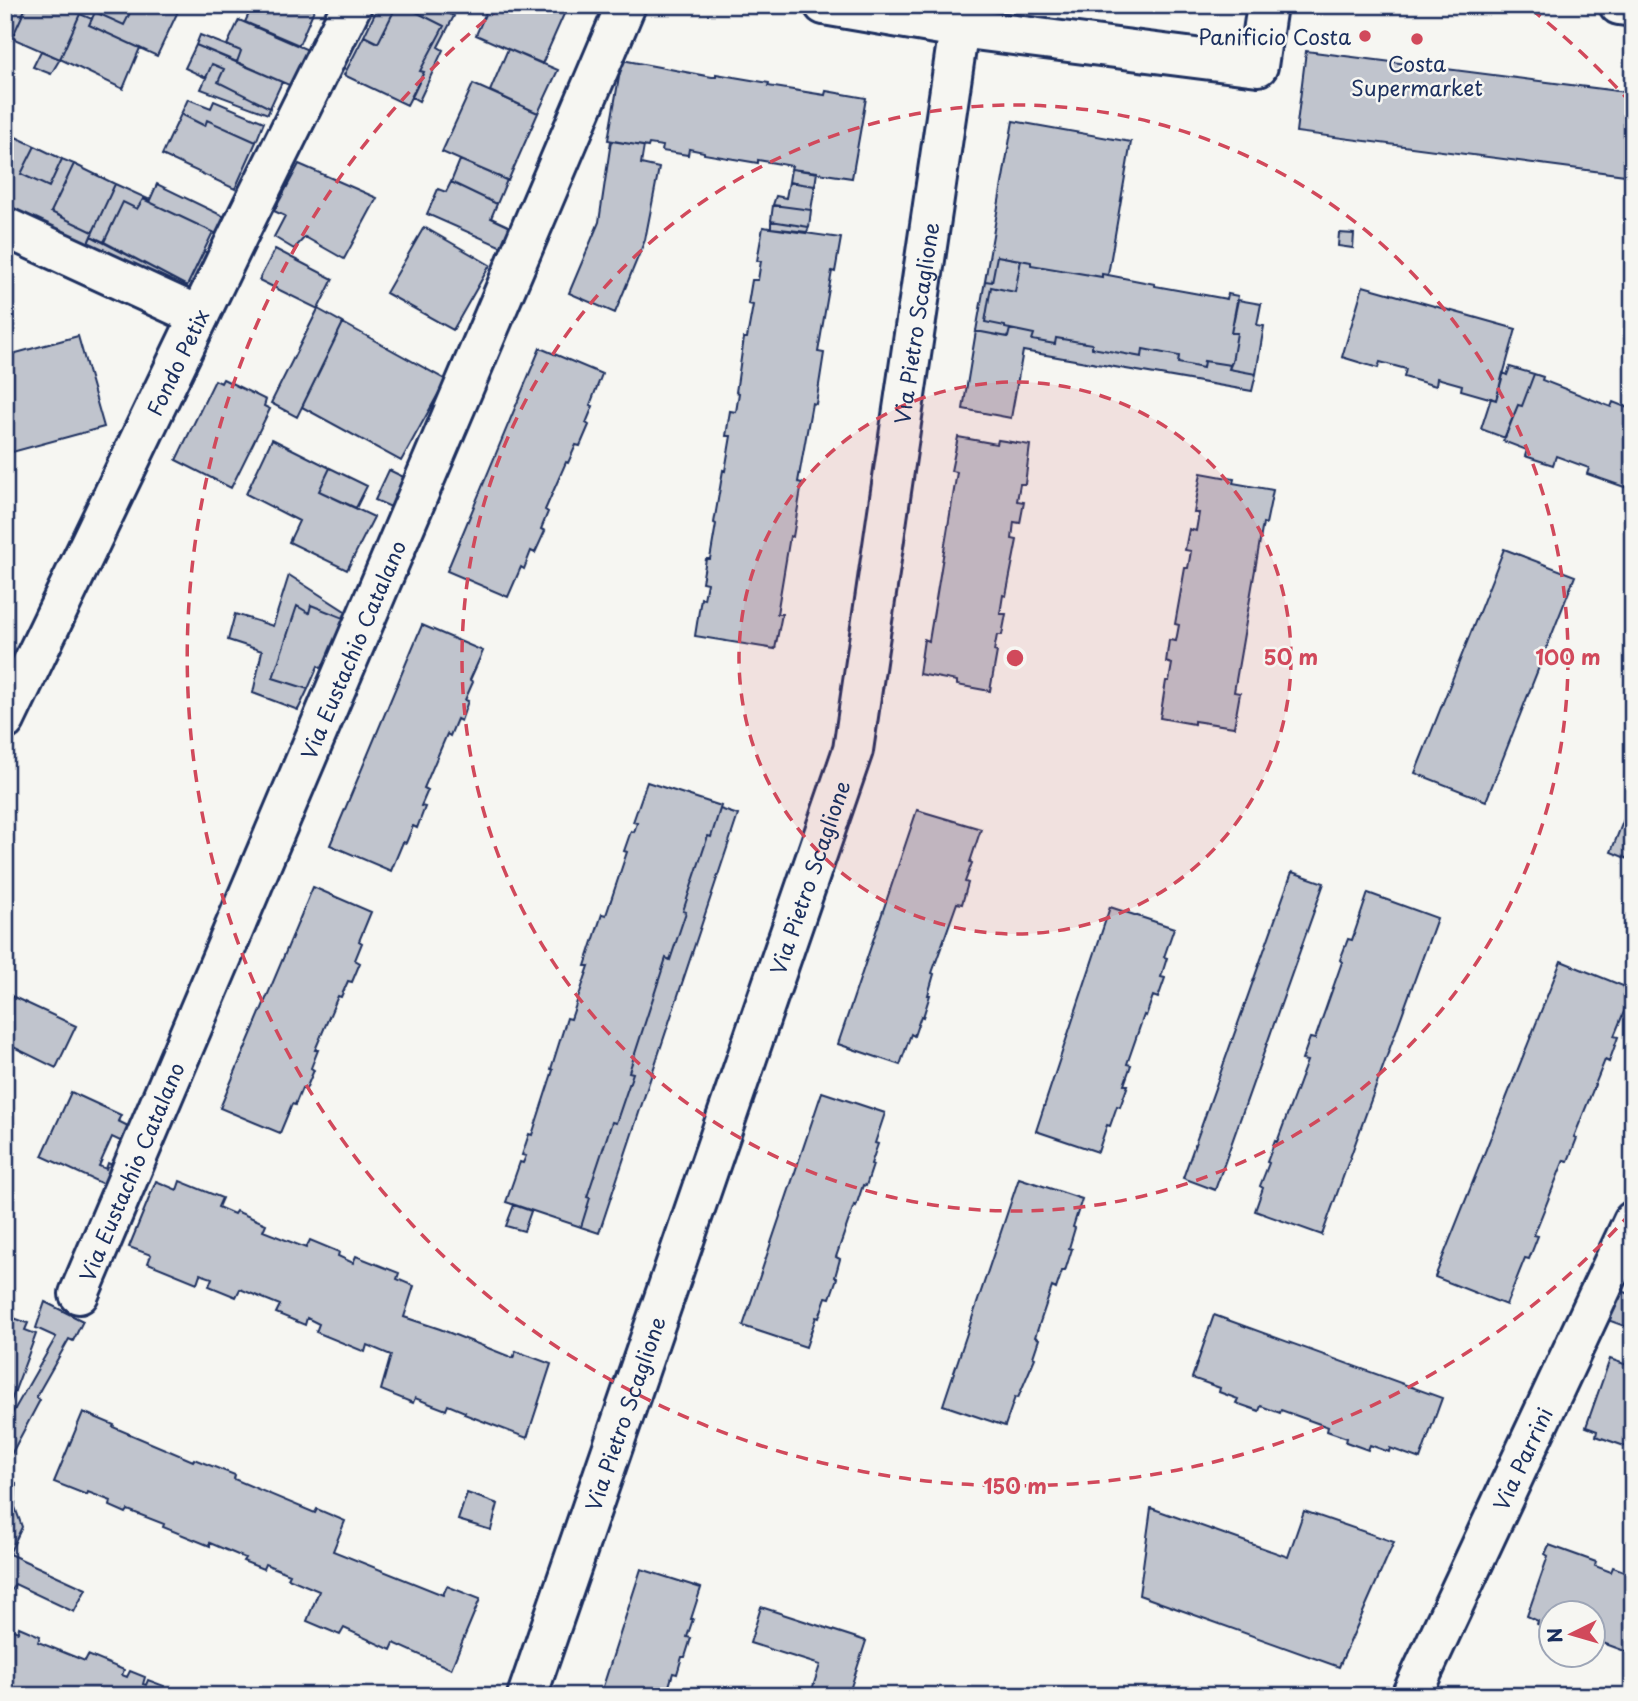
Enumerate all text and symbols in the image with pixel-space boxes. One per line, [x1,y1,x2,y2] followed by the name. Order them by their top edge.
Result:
[1198,20,1351,52] place label: Panificio Costa
[1357,28,1373,44] marker: Panificio Costa
[1409,31,1425,47] marker: Costa Supermarket
[1351,47,1483,103] place label: Costa Supermarket
[885,220,946,426] street label: Via Pietro Scaglione
[138,303,216,421] street label: Fondo Petix
[292,535,413,764] street label: Via Eustachio Catalano
[1264,640,1318,672] text: 50 m
[1535,640,1601,672] text: 100 m
[1003,646,1027,670] centre of rings
[761,776,857,979] street label: Via Pietro Scaglione
[70,1057,192,1286] street label: Via Eustachio Catalano
[576,1312,673,1515] street label: Via Pietro Scaglione
[1484,1402,1560,1515] street label: Via Parrini
[983,1469,1047,1501] text: 150 m
[1536,1600,1606,1670] north arrow
[1539,1627,1569,1644] text: N

